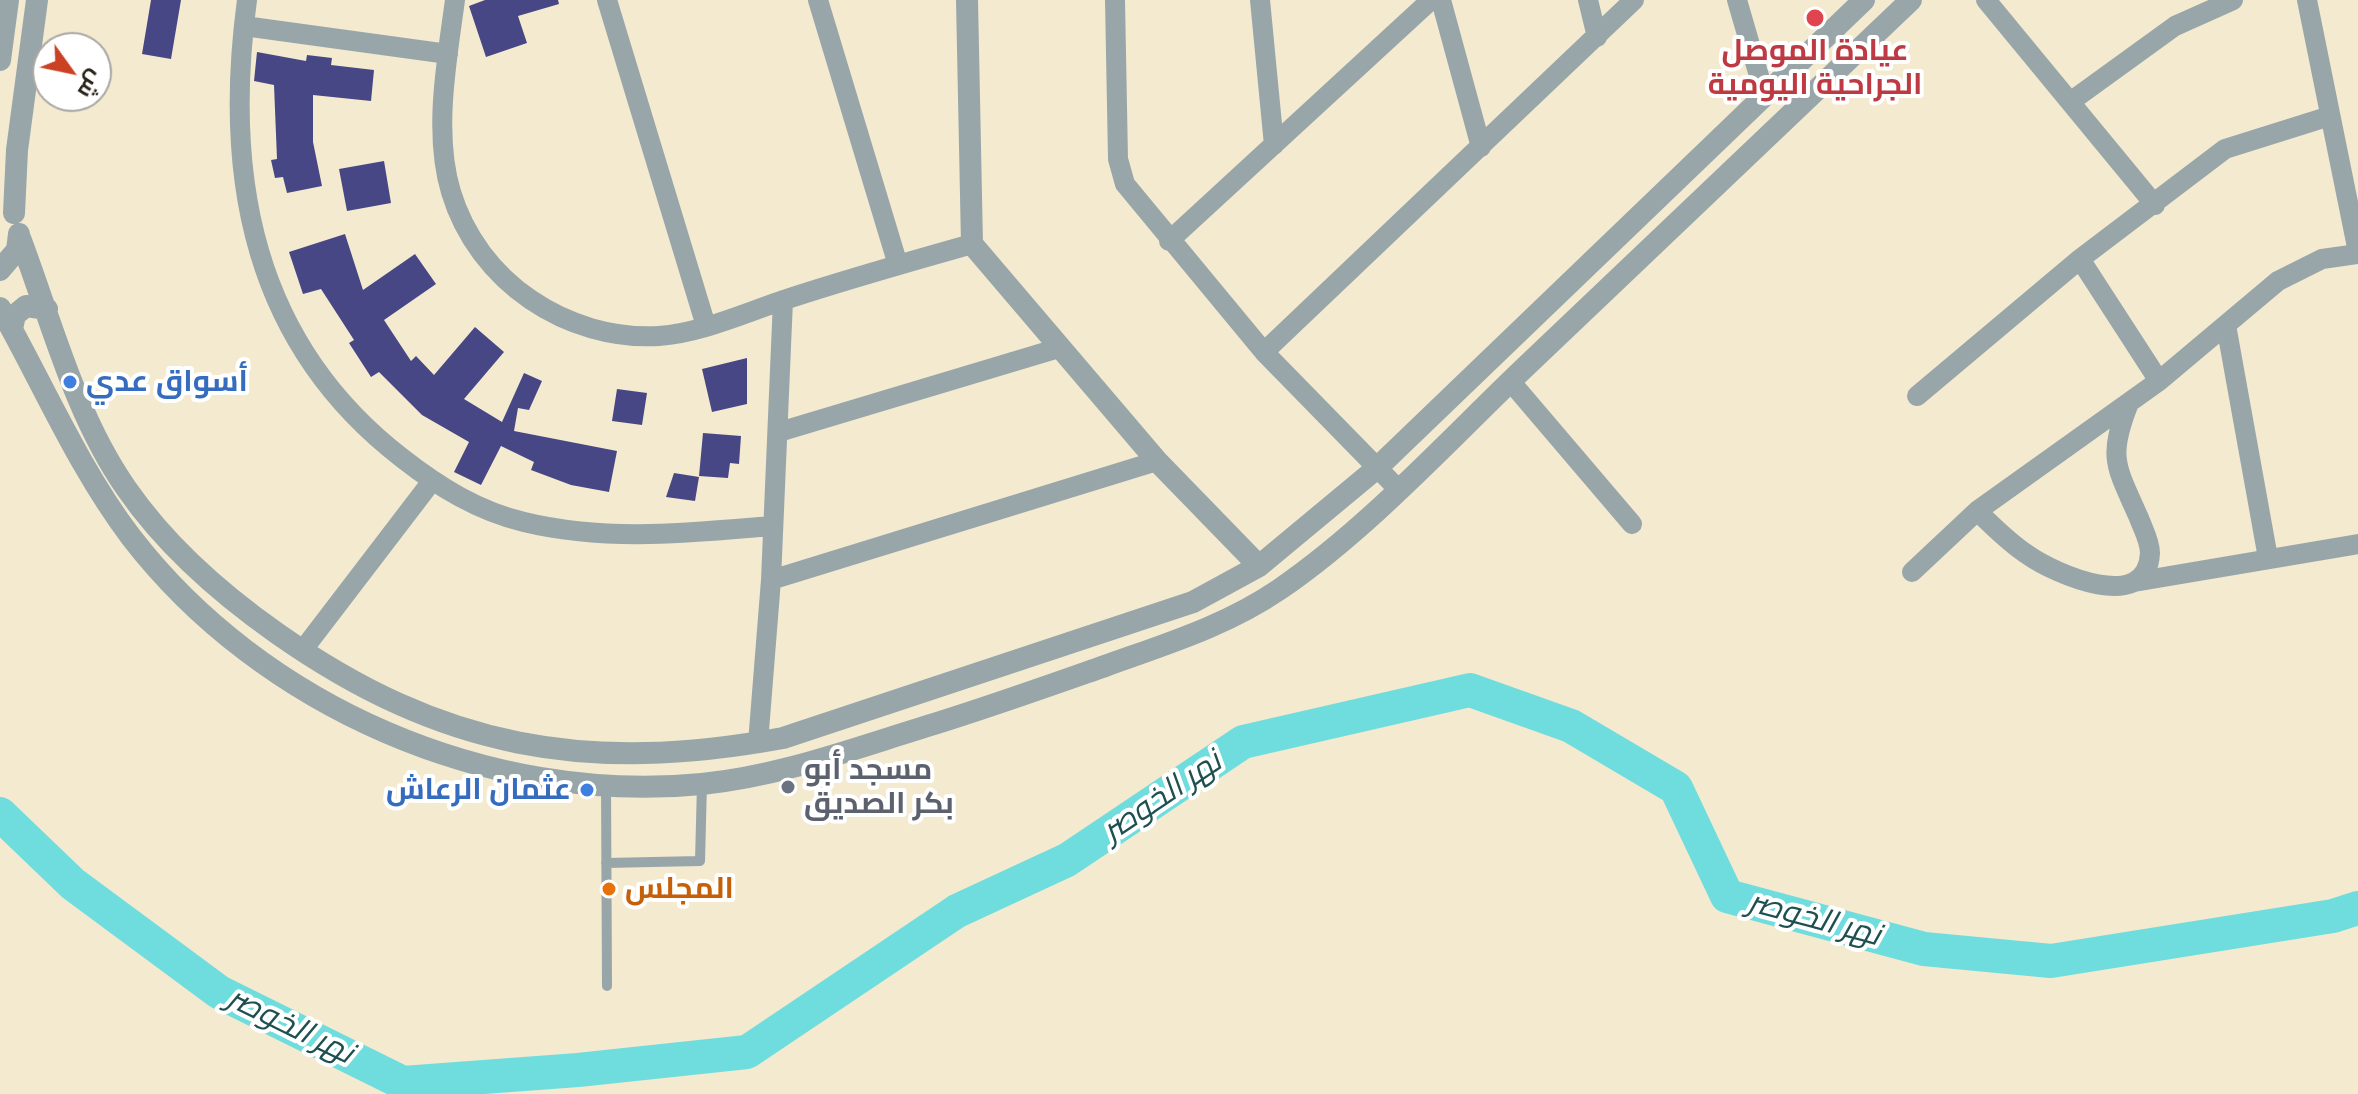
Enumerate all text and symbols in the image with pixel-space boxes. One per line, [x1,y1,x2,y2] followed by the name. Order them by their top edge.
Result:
[1804,7,1826,29] marker: عيادة الموصل الجراحية اليومية
[32,32,112,112] north arrow
[1708,33,1922,104] place label: عيادة الموصل الجراحية اليومية
[72,65,109,103] text: ش
[86,364,248,400] place label: أسواق عدي
[61,373,79,391] marker: أسواق عدي
[1095,743,1229,851] water label: نهر الخوصر
[804,752,954,822] place label: مسجد أبو بكر الصديق
[386,772,571,808] place label: عثمان الرعاش
[779,778,797,796] marker: مسجد أبو بكر الصديق
[578,781,596,799] marker: عثمان الرعاش
[625,871,734,907] place label: المجلس
[600,880,618,898] marker: المجلس
[1743,883,1885,955] water label: نهر الخوصر
[220,979,360,1073] water label: نهر الخوصر

